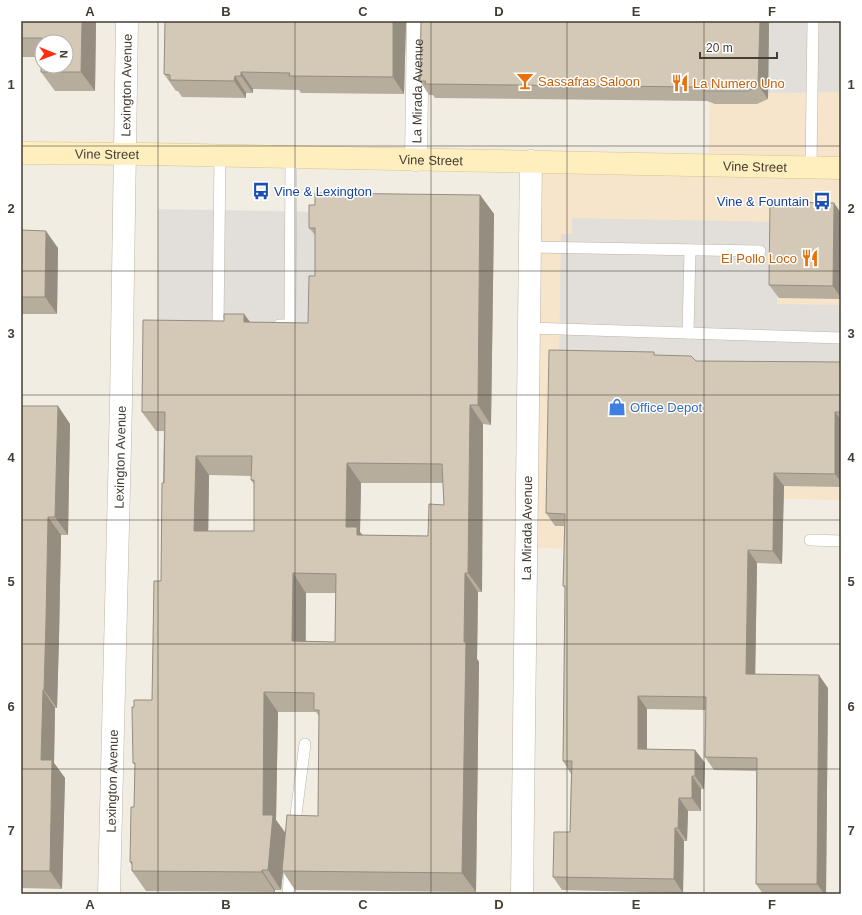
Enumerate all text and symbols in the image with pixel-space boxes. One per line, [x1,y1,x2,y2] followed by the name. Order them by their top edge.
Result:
[85,4,95,19] text: A
[221,4,231,19] text: B
[358,4,368,19] text: C
[494,4,504,19] text: D
[632,4,641,19] text: E
[768,4,776,19] text: F
[118,33,135,137] street label: Lexington Avenue
[34,34,74,74] north arrow
[700,34,777,60] scale bar
[409,39,426,143] street label: La Mirada Avenue
[706,41,733,55] text: 20 m
[58,50,70,58] text: N
[515,71,535,91] bar icon: Sassafras Saloon
[670,73,690,93] restaurant icon: La Numero Uno
[538,74,640,89] place label: Sassafras Saloon
[693,76,785,91] place label: La Numero Uno
[7,77,15,92] text: 1
[847,77,855,92] text: 1
[75,146,140,162] street label: Vine Street
[399,152,464,168] street label: Vine Street
[723,159,787,175] street label: Vine Street
[251,181,271,201] bus stop icon: Vine & Lexington
[274,184,372,199] place label: Vine & Lexington
[812,191,832,211] bus stop icon: Vine & Fountain
[717,194,809,209] place label: Vine & Fountain
[7,201,15,216] text: 2
[847,201,855,216] text: 2
[800,248,820,268] restaurant icon: El Pollo Loco
[721,251,797,266] place label: El Pollo Loco
[7,326,15,341] text: 3
[847,326,855,341] text: 3
[607,397,627,417] shop icon: Office Depot
[630,400,702,415] place label: Office Depot
[111,405,129,509] street label: Lexington Avenue
[7,450,15,465] text: 4
[847,450,855,465] text: 4
[519,476,535,580] street label: La Mirada Avenue
[7,574,15,589] text: 5
[847,574,855,589] text: 5
[7,699,15,714] text: 6
[847,699,855,714] text: 6
[104,729,121,833] street label: Lexington Avenue
[7,823,15,838] text: 7
[847,823,855,838] text: 7
[85,897,95,912] text: A
[221,897,231,912] text: B
[358,897,368,912] text: C
[494,897,504,912] text: D
[632,897,641,912] text: E
[768,897,776,912] text: F

